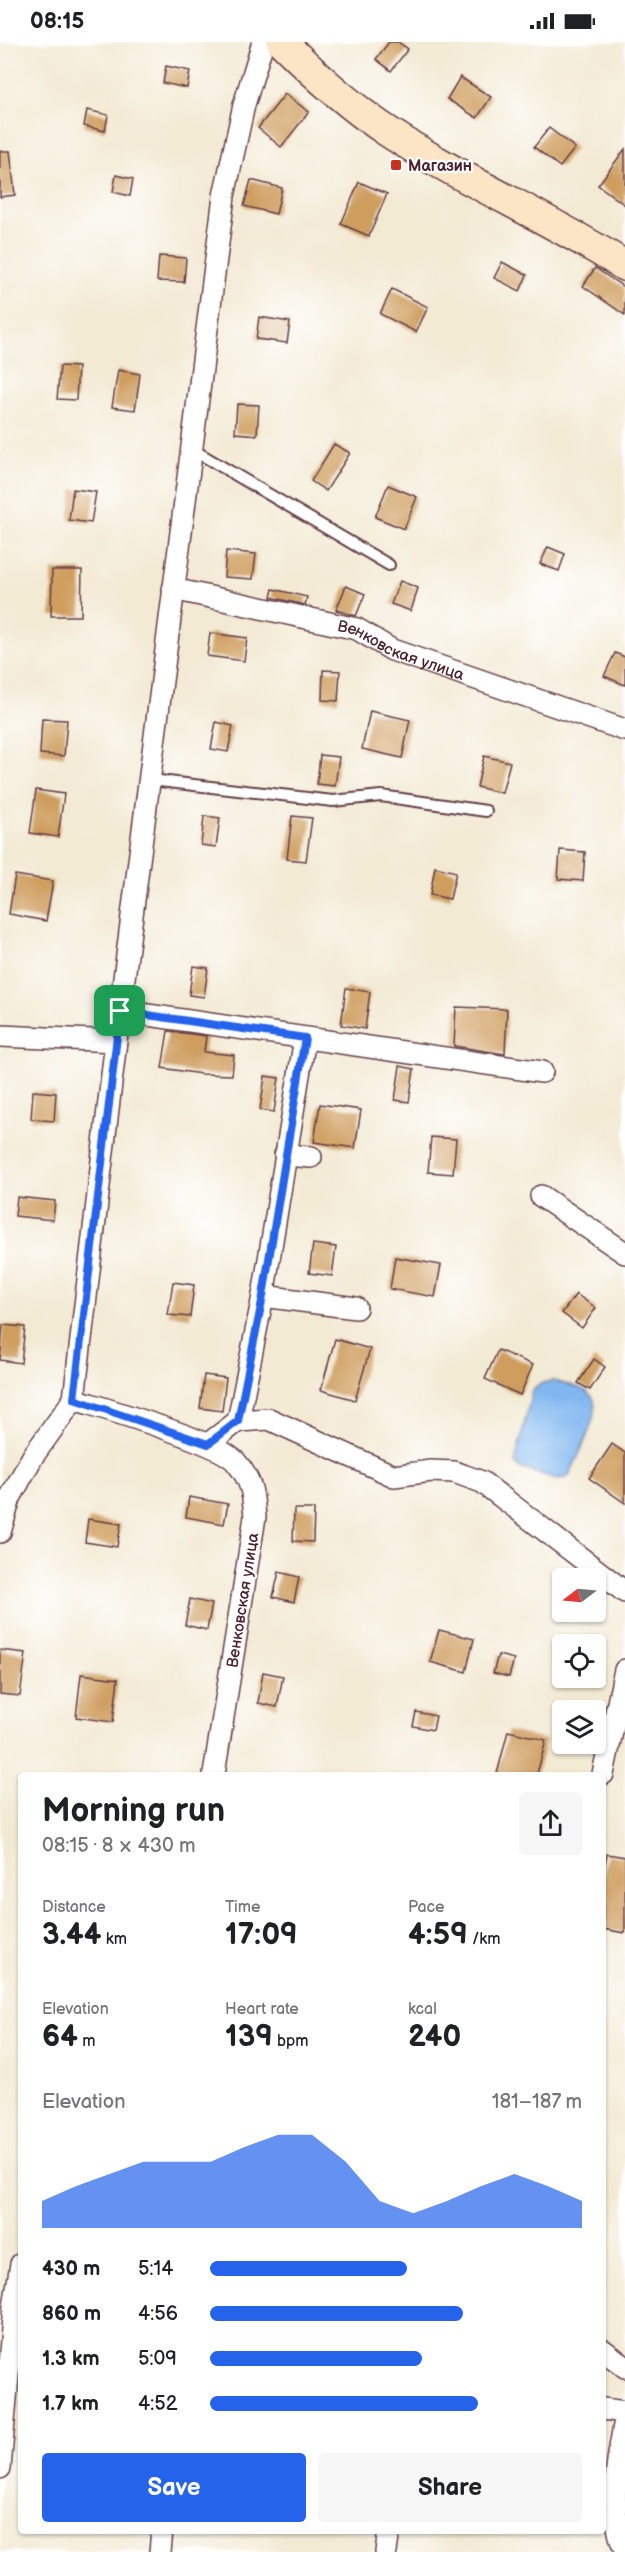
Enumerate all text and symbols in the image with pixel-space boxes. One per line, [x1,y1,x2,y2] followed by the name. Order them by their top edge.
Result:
[30,8,84,35] text: 08:15
[408,157,472,176] place label: Магазин
[389,158,403,172] marker: Магазин
[336,617,467,685] street label: Венковская улица
[94,985,145,1036] pin
[103,994,136,1027] icon: arrive
[223,1531,264,1669] street label: Венковская улица
[552,1568,606,1622] north arrow
[552,1568,606,1754] map controls
[552,1634,606,1688] button: locate
[552,1700,606,1754] button: layers
[42,1791,225,1831] text: Morning run
[519,1792,582,1855] button: share
[42,1834,196,1858] text: 08:15 · 8 × 430 m
[42,1898,106,1917] text: Distance
[225,1898,260,1917] text: Time
[408,1898,444,1917] text: Pace
[42,1917,101,1953] text: 3.44
[225,1917,298,1953] text: 17:09
[408,1917,468,1953] text: 4:59
[101,1930,127,1949] text: km
[468,1930,500,1949] text: /km
[42,2000,109,2019] text: Elevation
[225,2000,299,2019] text: Heart rate
[408,2000,437,2019] text: kcal
[42,2019,78,2055] text: 64
[225,2019,273,2055] text: 139
[408,2019,461,2055] text: 240
[78,2032,95,2051] text: m
[273,2032,309,2051] text: bpm
[42,2090,125,2114] text: Elevation
[492,2090,582,2114] text: 181–187 m
[42,2257,100,2281] text: 430 m
[138,2257,173,2281] text: 5:14
[42,2302,101,2326] text: 860 m
[138,2302,178,2326] text: 4:56
[42,2347,99,2371] text: 1.3 km
[138,2347,177,2371] text: 5:09
[42,2392,99,2416] text: 1.7 km
[138,2392,178,2416] text: 4:52
[42,2453,306,2522] button: Save
[318,2453,582,2522] button: Share

